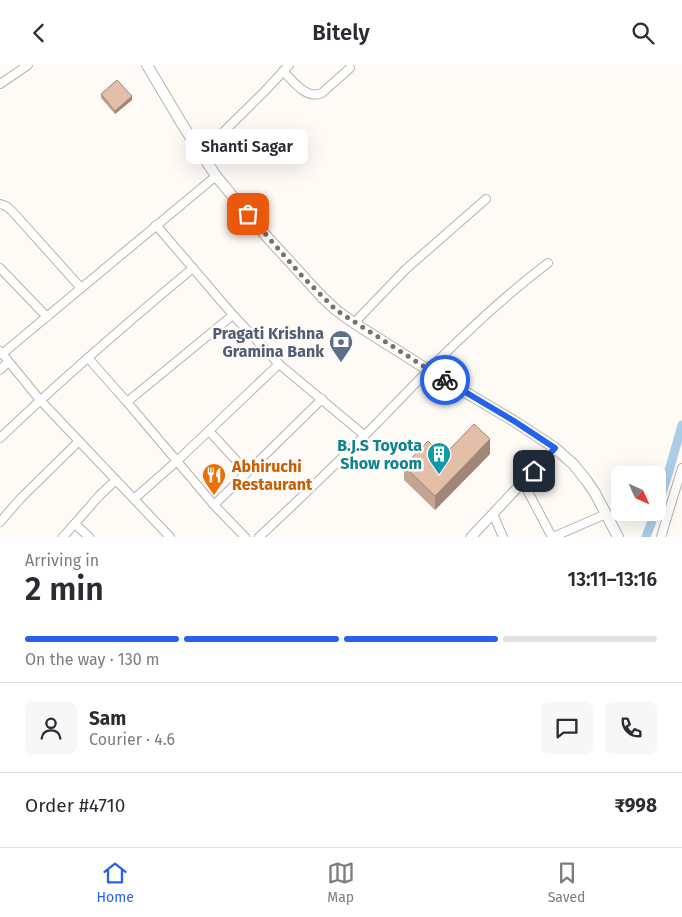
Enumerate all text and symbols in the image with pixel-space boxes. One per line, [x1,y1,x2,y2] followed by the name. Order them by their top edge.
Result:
[25,19,53,47] icon: back
[312,19,370,46] text: Bitely
[629,19,657,47] icon: search
[187,129,309,164] callout: Shanti Sagar
[201,137,293,156] text: Shanti Sagar
[227,193,269,235] pin
[234,200,262,228] icon: bag
[213,324,324,361] place label: Pragati Krishna Gramina Bank
[328,329,354,363] bank icon: Pragati Krishna Gramina Bank
[420,355,470,405] courier
[431,366,459,394] icon: bike
[337,436,422,473] place label: B.J.S Toyota Show room
[426,441,452,475] building icon: B.J.S Toyota Show room
[513,450,555,492] pin
[231,457,313,494] place label: Abhiruchi Restaurant
[520,457,548,485] icon: home
[201,462,227,496] restaurant icon: Abhiruchi Restaurant
[611,466,666,521] north arrow
[611,466,666,521] map controls
[25,551,99,570] text: Arriving in
[568,568,657,591] text: 13:11–13:16
[25,570,104,608] text: 2 min
[25,650,160,669] text: On the way · 130 m
[25,702,77,754] button: person
[541,702,593,754] button: chat
[605,702,657,754] button: phone
[89,707,126,730] text: Sam
[89,730,175,749] text: Courier · 4.6
[25,794,125,817] text: Order #4710
[614,794,657,817] text: ₹998
[96,859,134,906] tab: Home
[327,859,355,906] tab: Map
[548,859,586,906] tab: Saved

